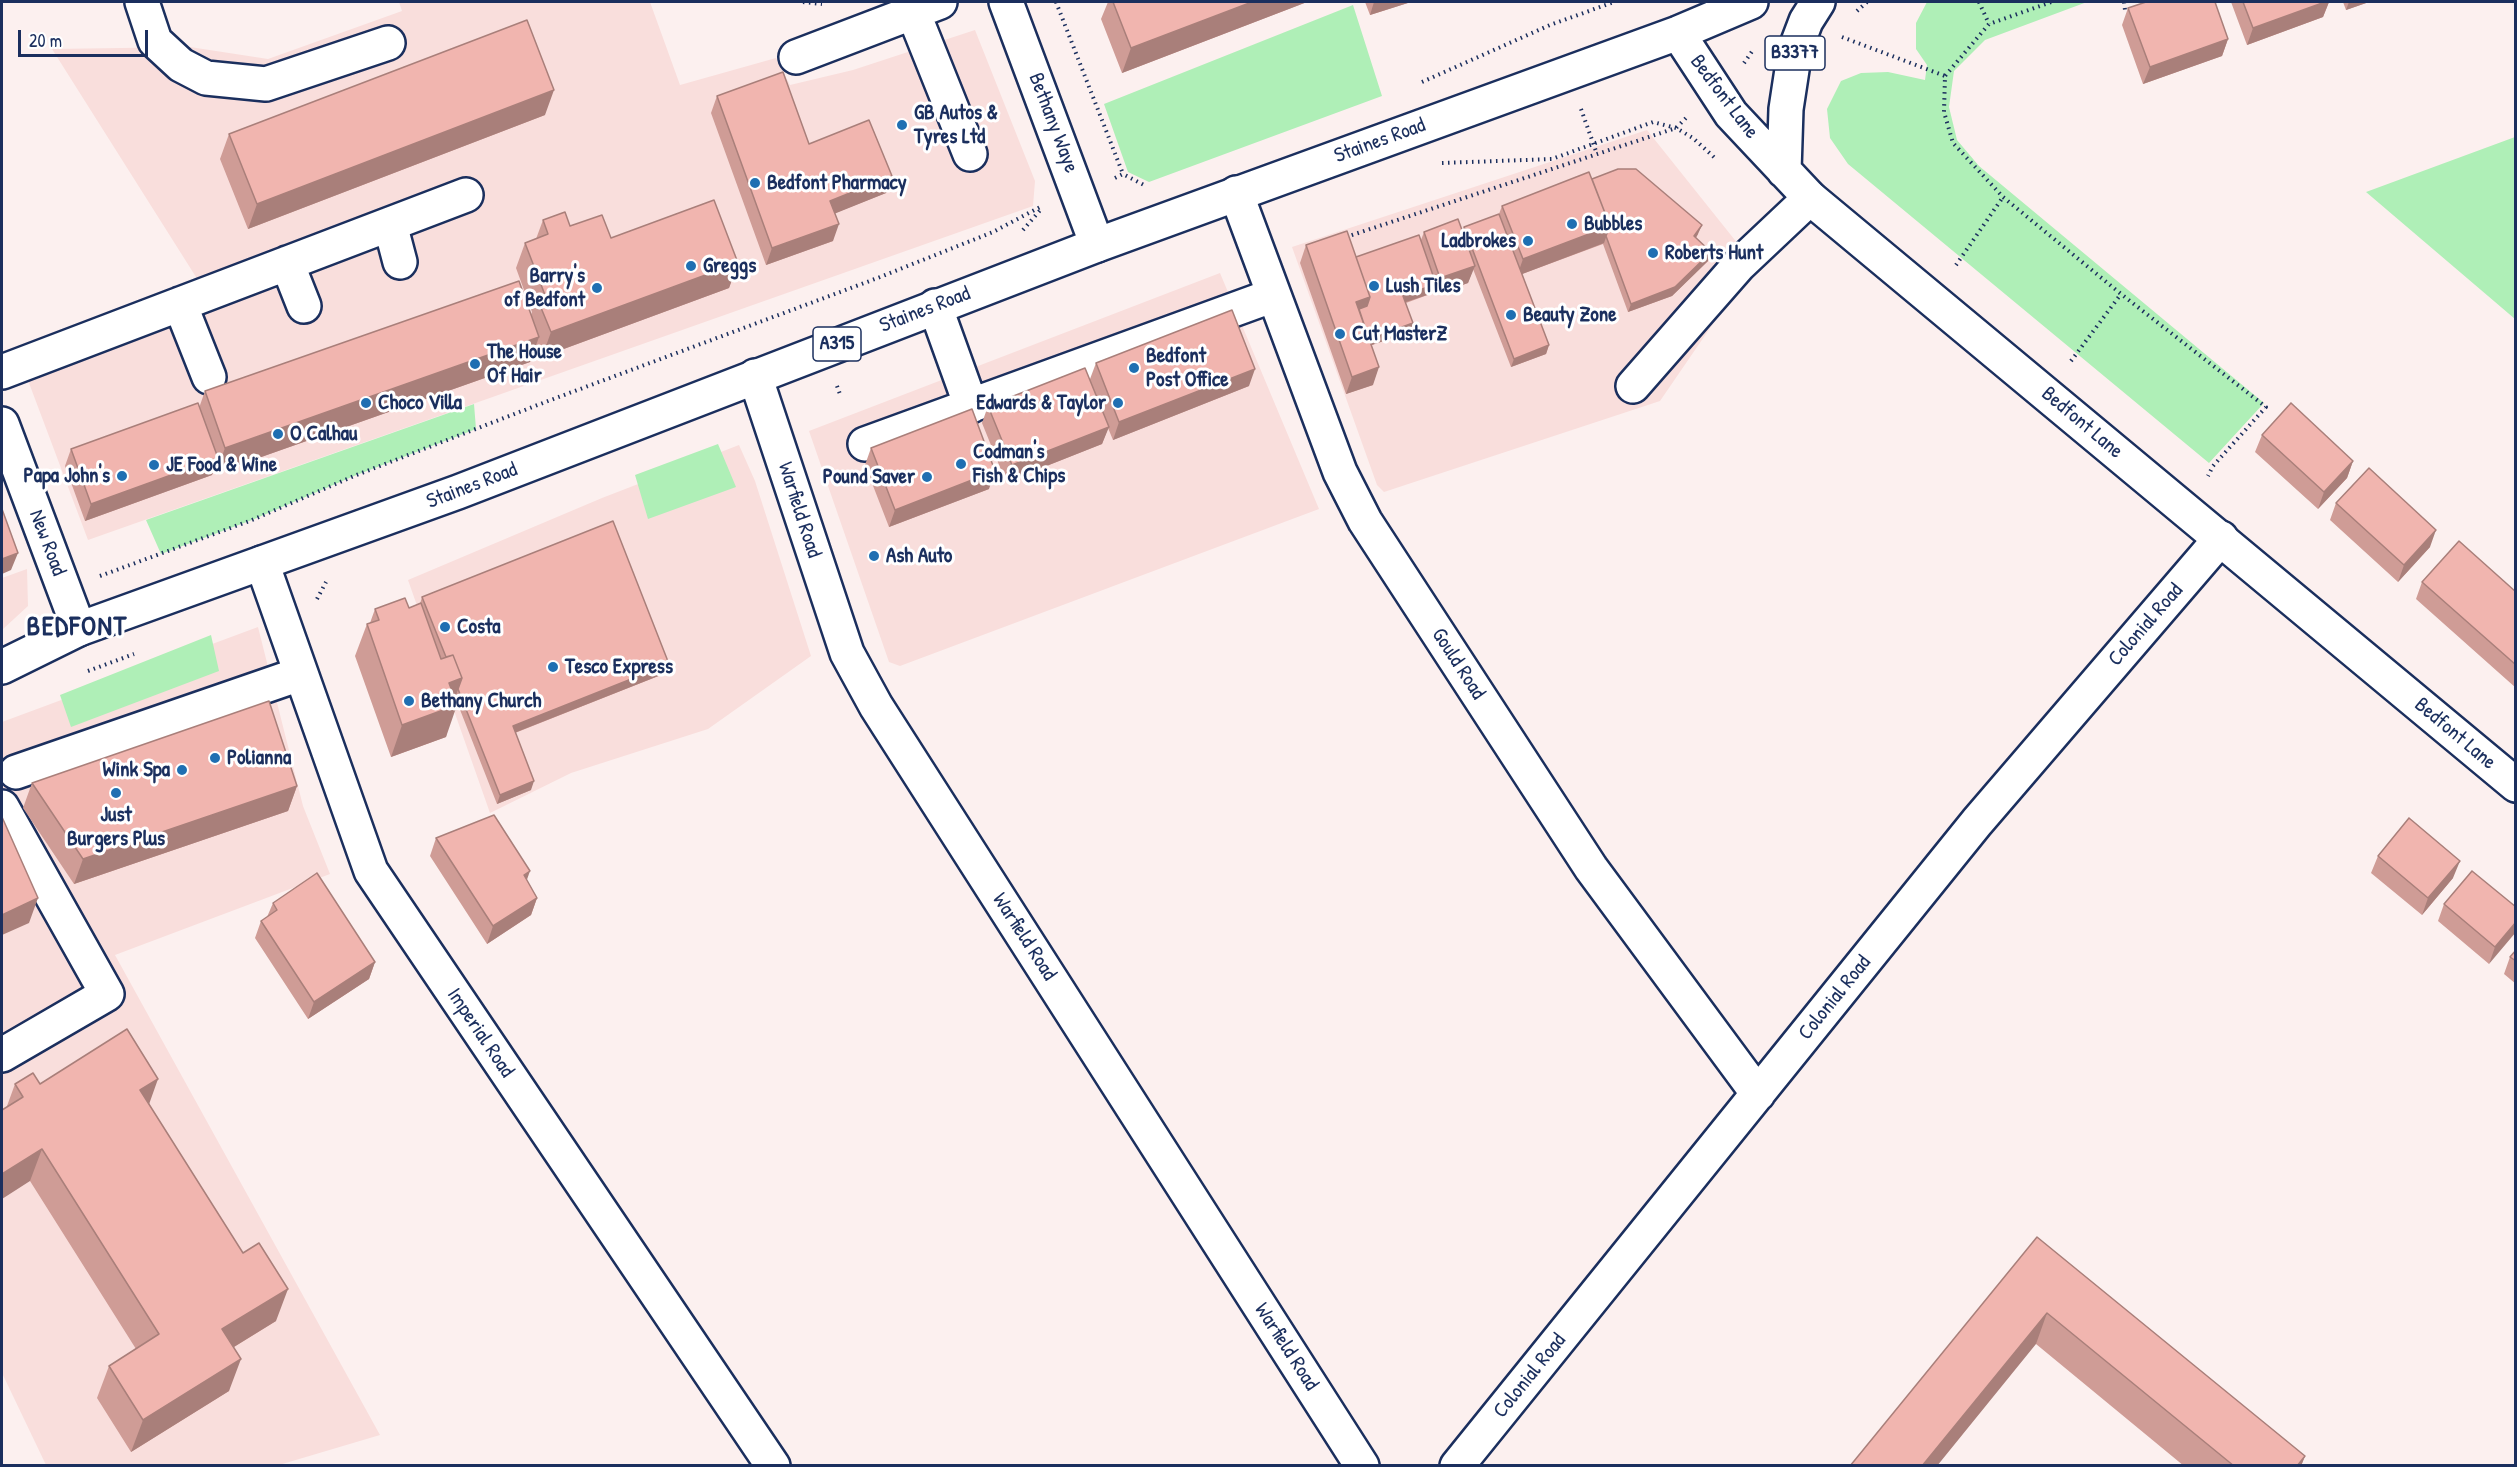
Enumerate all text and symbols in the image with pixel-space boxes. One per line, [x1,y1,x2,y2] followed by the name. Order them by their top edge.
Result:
[21,18,152,56] scale bar
[29,28,62,53] text: 20 m
[1765,36,1825,70] road number: B3377
[1684,50,1764,144] street label: Bedfont Lane
[1022,70,1084,176] street label: Bethany Waye
[914,100,998,150] place label: GB Autos & Tyres Ltd
[1331,113,1429,169] street label: Staines Road
[895,118,909,132] marker: GB Autos & Tyres Ltd
[767,170,907,196] place label: Bedfont Pharmacy
[748,176,762,190] marker: Bedfont Pharmacy
[1584,211,1642,237] place label: Bubbles
[1565,217,1579,231] marker: Bubbles
[1441,228,1516,254] place label: Ladbrokes
[1521,234,1535,248] marker: Ladbrokes
[1665,240,1763,266] place label: Roberts Hunt
[1646,246,1660,260] marker: Roberts Hunt
[703,253,756,279] place label: Greggs
[684,259,698,273] marker: Greggs
[504,263,585,313] place label: Barry's of Bedfont
[1386,273,1461,299] place label: Lush Tiles
[1367,279,1381,293] marker: Lush Tiles
[590,281,604,295] marker: Barry's of Bedfont
[876,281,974,339] street label: Staines Road
[1523,302,1617,328] place label: Beauty Zone
[1504,308,1518,322] marker: Beauty Zone
[1352,321,1447,347] place label: Cut MasterZ
[813,327,861,361] road number: A315
[1333,327,1347,341] marker: Cut MasterZ
[487,339,562,389] place label: The House Of Hair
[1146,343,1229,393] place label: Bedfont Post Office
[468,357,482,371] marker: The House Of Hair
[1127,361,1141,375] marker: Bedfont Post Office
[2036,382,2128,464] street label: Bedfont Lane
[378,390,462,416] place label: Choco Villa
[976,390,1106,416] place label: Edwards & Taylor
[359,396,373,410] marker: Choco Villa
[1111,396,1125,410] marker: Edwards & Taylor
[290,421,357,447] place label: O Calhau
[271,427,285,441] marker: O Calhau
[973,439,1065,489] place label: Codman's Fish & Chips
[166,452,277,478] place label: JE Food & Wine
[423,457,521,515] street label: Staines Road
[954,457,968,471] marker: Codman's Fish & Chips
[147,458,161,472] marker: JE Food & Wine
[772,459,826,561] street label: Warfield Road
[24,463,110,489] place label: Papa John's
[823,464,915,490] place label: Pound Saver
[115,469,129,483] marker: Papa John's
[920,470,934,484] marker: Pound Saver
[23,507,71,579] street label: New Road
[886,543,952,569] place label: Ash Auto
[867,549,881,563] marker: Ash Auto
[2103,579,2189,671] street label: Colonial Road
[26,612,128,644] district label: BEDFONT
[457,614,501,640] place label: Costa
[438,620,452,634] marker: Costa
[1426,624,1490,704] street label: Gould Road
[565,654,673,680] place label: Tesco Express
[546,660,560,674] marker: Tesco Express
[421,688,541,714] place label: Bethany Church
[2409,693,2501,775] street label: Bedfont Lane
[402,694,416,708] marker: Bethany Church
[227,745,291,771] place label: Polianna
[208,751,222,765] marker: Polianna
[102,757,170,783] place label: Wink Spa
[175,763,189,777] marker: Wink Spa
[109,786,123,800] marker: Just Burgers Plus
[67,802,165,852] place label: Just Burgers Plus
[986,889,1062,985] street label: Warfield Road
[1793,951,1877,1045] street label: Colonial Road
[441,984,519,1082] street label: Imperial Road
[1248,1299,1324,1395] street label: Warfield Road
[1488,1329,1572,1423] street label: Colonial Road

